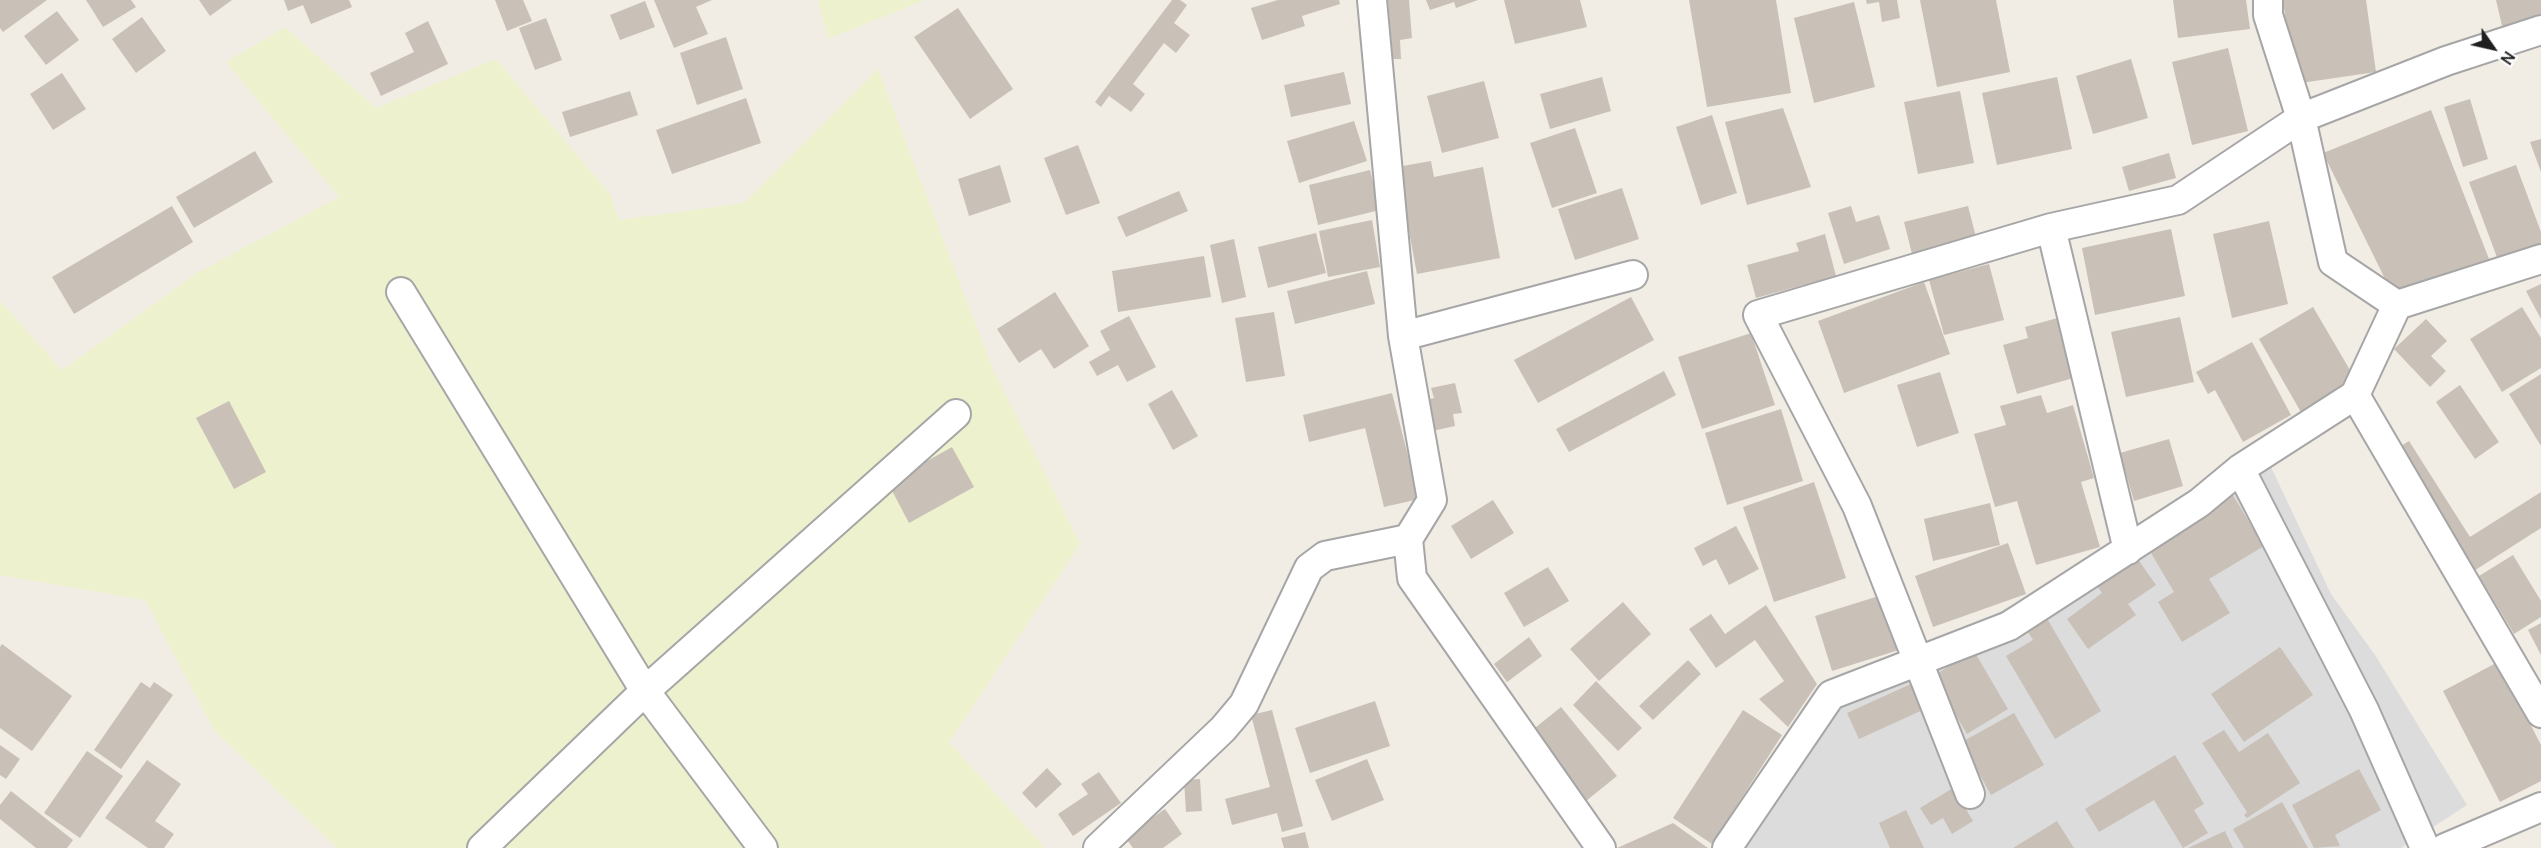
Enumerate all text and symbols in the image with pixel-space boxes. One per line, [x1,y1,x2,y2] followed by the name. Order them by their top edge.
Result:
[2463,18,2523,78] north arrow
[2496,47,2520,69] text: N

